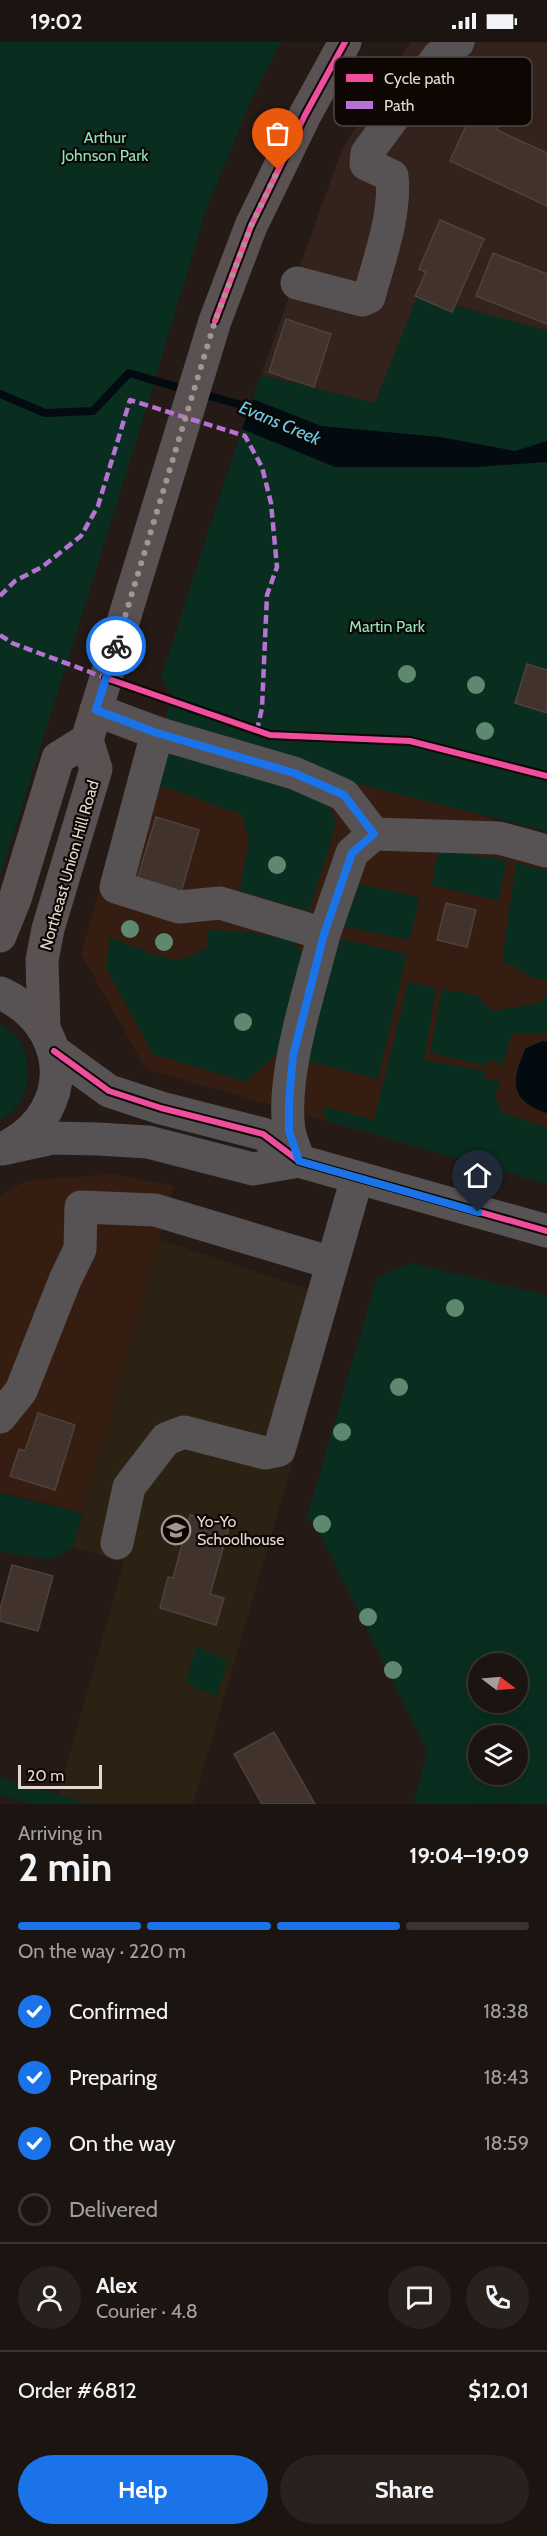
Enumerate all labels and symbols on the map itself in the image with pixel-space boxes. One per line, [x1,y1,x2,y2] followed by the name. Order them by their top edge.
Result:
[334,57,532,126] legend
[384,69,455,88] text: Cycle path
[384,96,415,115] text: Path
[252,108,303,170] pin
[60,128,149,165] park label: Arthur Johnson Park
[236,396,325,451] water label: Evans Creek
[86,616,146,676] courier
[349,617,426,636] park label: Martin Park
[36,778,103,952] street label: Northeast Union Hill Road
[452,1150,503,1212] pin
[196,1512,284,1549] place label: Yo-Yo Schoolhouse
[160,1514,192,1546] school or university icon: Yo-Yo Schoolhouse
[468,1653,528,1713] north arrow
[18,1762,102,1790] scale bar

